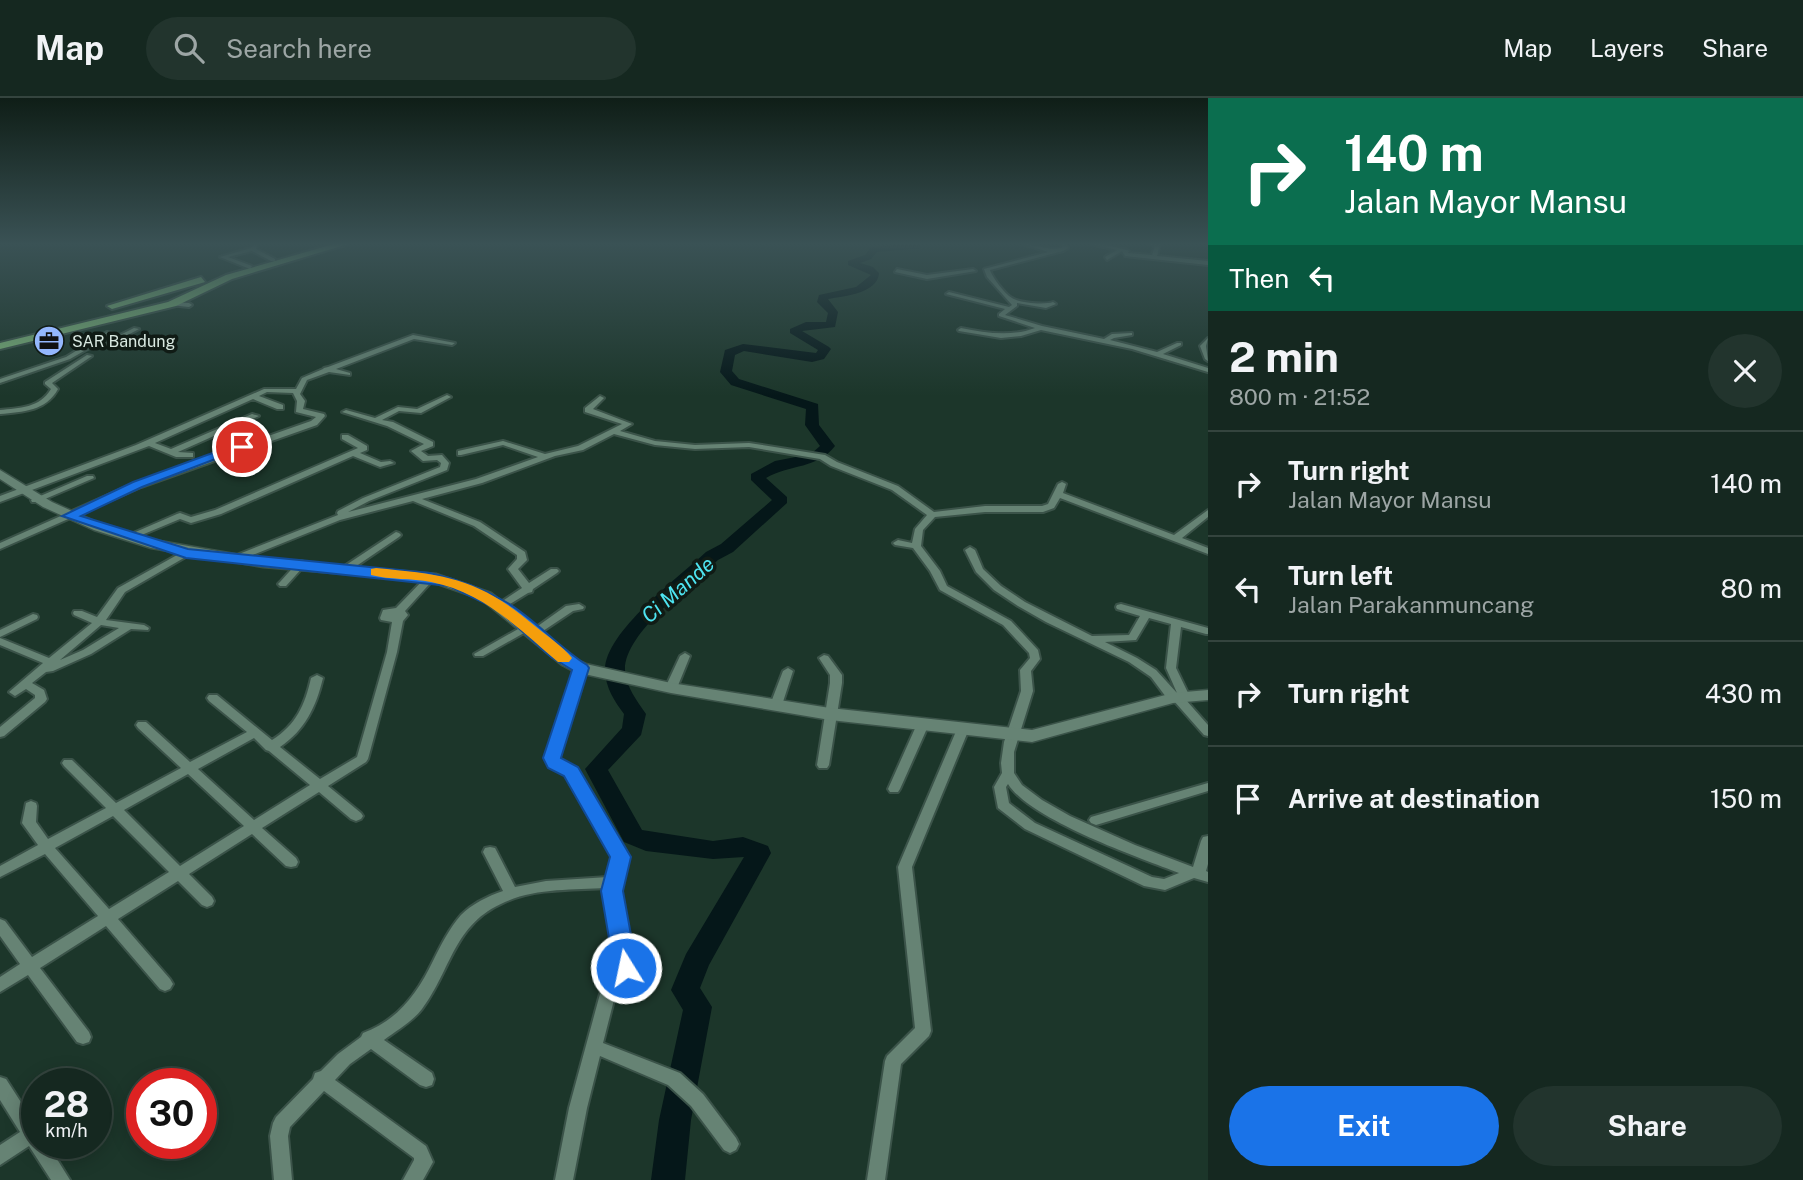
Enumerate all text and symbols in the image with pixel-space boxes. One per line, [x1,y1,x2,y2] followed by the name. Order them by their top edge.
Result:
[146,17,636,80] search box
[35,29,104,67] text: Map
[170,29,208,67] icon: search
[226,33,372,64] text: Search here
[1503,34,1552,62] text: Map
[1590,34,1664,62] text: Layers
[1702,34,1768,62] text: Share
[1344,124,1484,182] text: 140 m
[1229,126,1320,217] icon: right
[1344,183,1627,220] text: Jalan Mayor Mansu
[1303,259,1341,297] icon: left
[1229,263,1289,294] text: Then
[32,324,66,358] office icon: SAR Bandung
[72,332,176,351] place label: SAR Bandung
[1229,332,1339,381] text: 2 min
[1708,334,1782,408] button: close
[1229,383,1370,410] text: 800 m · 21:52
[212,417,272,477] pin
[223,428,261,466] icon: arrive
[1288,455,1410,486] text: Turn right
[1229,465,1267,503] icon: right
[1710,468,1782,499] text: 140 m
[1288,486,1492,513] text: Jalan Mayor Mansu
[636,551,719,628] water label: Ci Mande
[1288,560,1393,591] text: Turn left
[1229,570,1267,608] icon: left
[1721,573,1782,604] text: 80 m
[1288,591,1534,618] text: Jalan Parakanmuncang
[1229,675,1267,713] icon: right
[1288,678,1410,709] text: Turn right
[1705,678,1782,709] text: 430 m
[1229,780,1267,818] icon: arrive
[1288,783,1540,814] text: Arrive at destination
[1710,783,1782,814] text: 150 m
[589,931,663,1005] position arrow
[126,1068,217,1159] speed limit sign: 30
[44,1084,89,1125] text: 28
[1229,1086,1499,1166] button: Exit
[1513,1086,1782,1166] button: Share
[45,1120,88,1141] text: km/h

